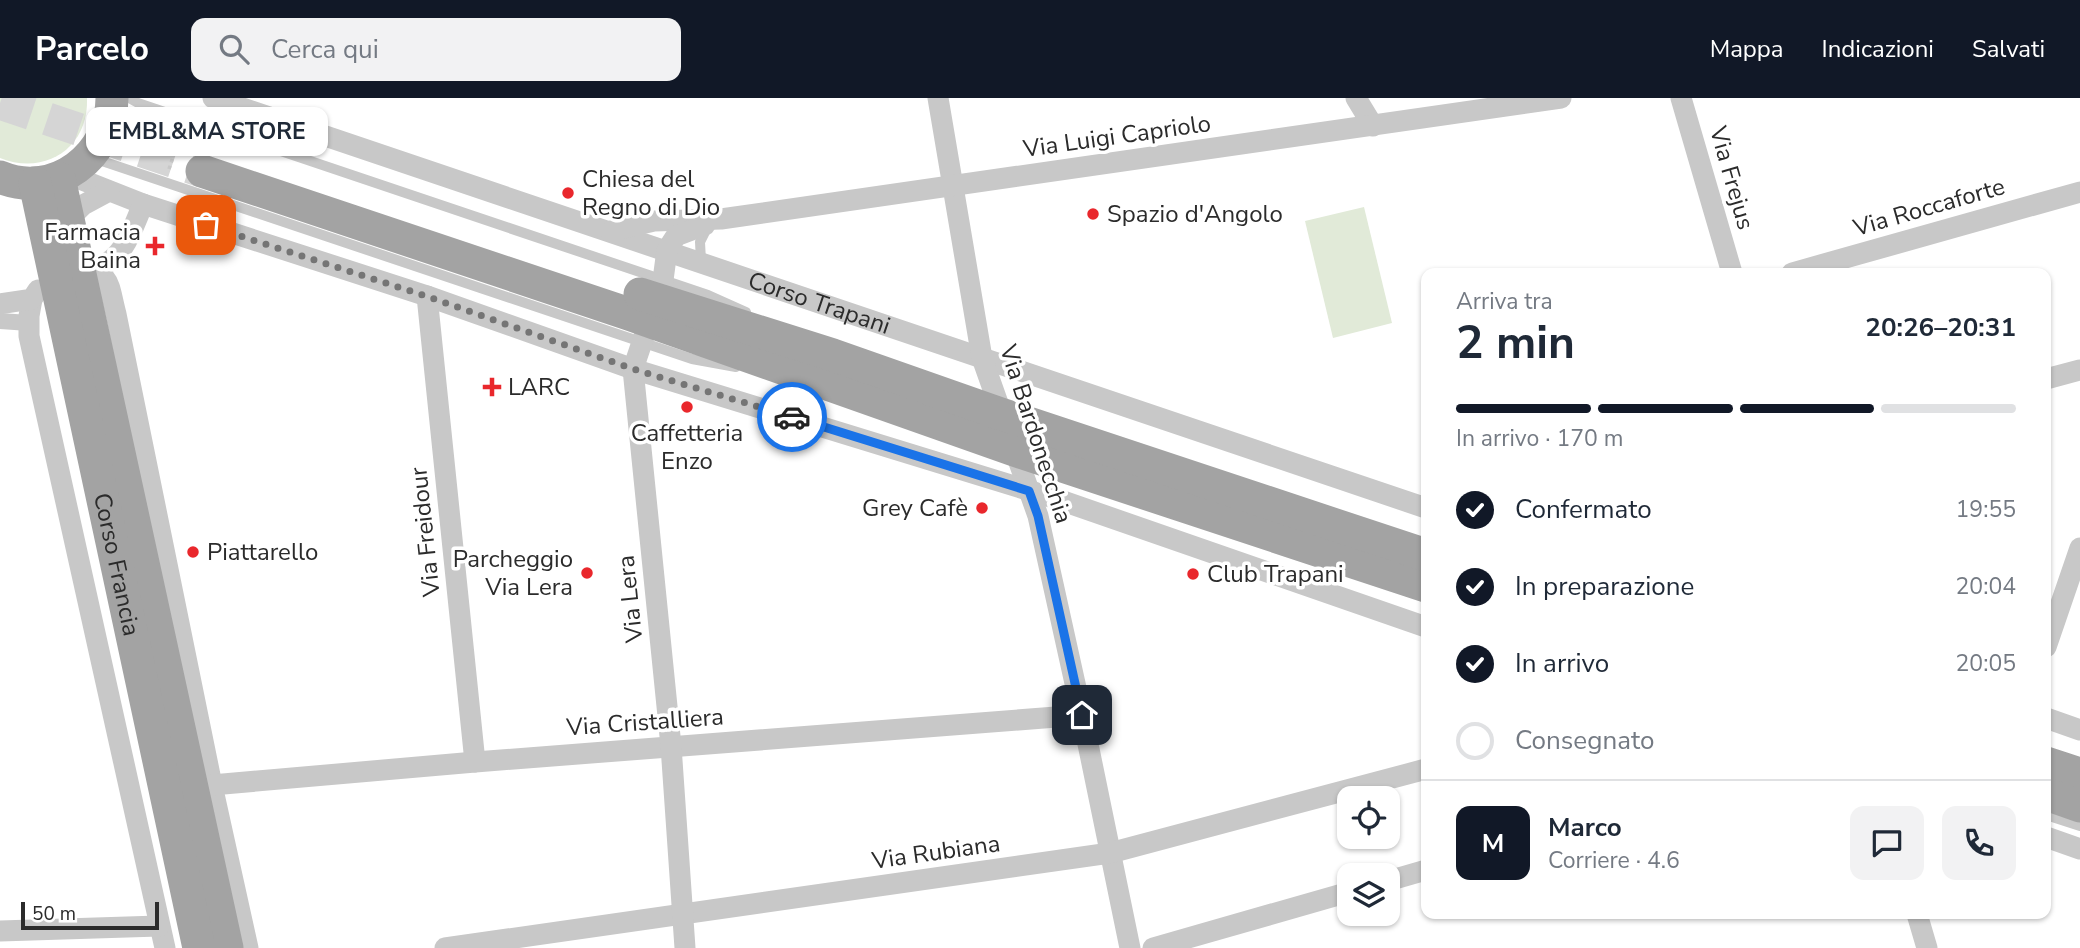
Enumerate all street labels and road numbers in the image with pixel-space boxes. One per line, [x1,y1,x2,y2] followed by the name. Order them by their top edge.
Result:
[1020,107,1213,165] street label: Via Luigi Capriolo
[1702,122,1762,233] street label: Via Frejus
[1849,170,2008,244] street label: Via Roccaforte
[744,264,895,342] street label: Corso Trapani
[992,340,1080,527] street label: Via Bardonecchia
[402,465,448,599] street label: Via Freidour
[86,490,148,639] street label: Corso Francia
[609,554,651,645] street label: Via Lera
[564,701,725,744] street label: Via Cristalliera
[869,827,1002,877] street label: Via Rubiana

